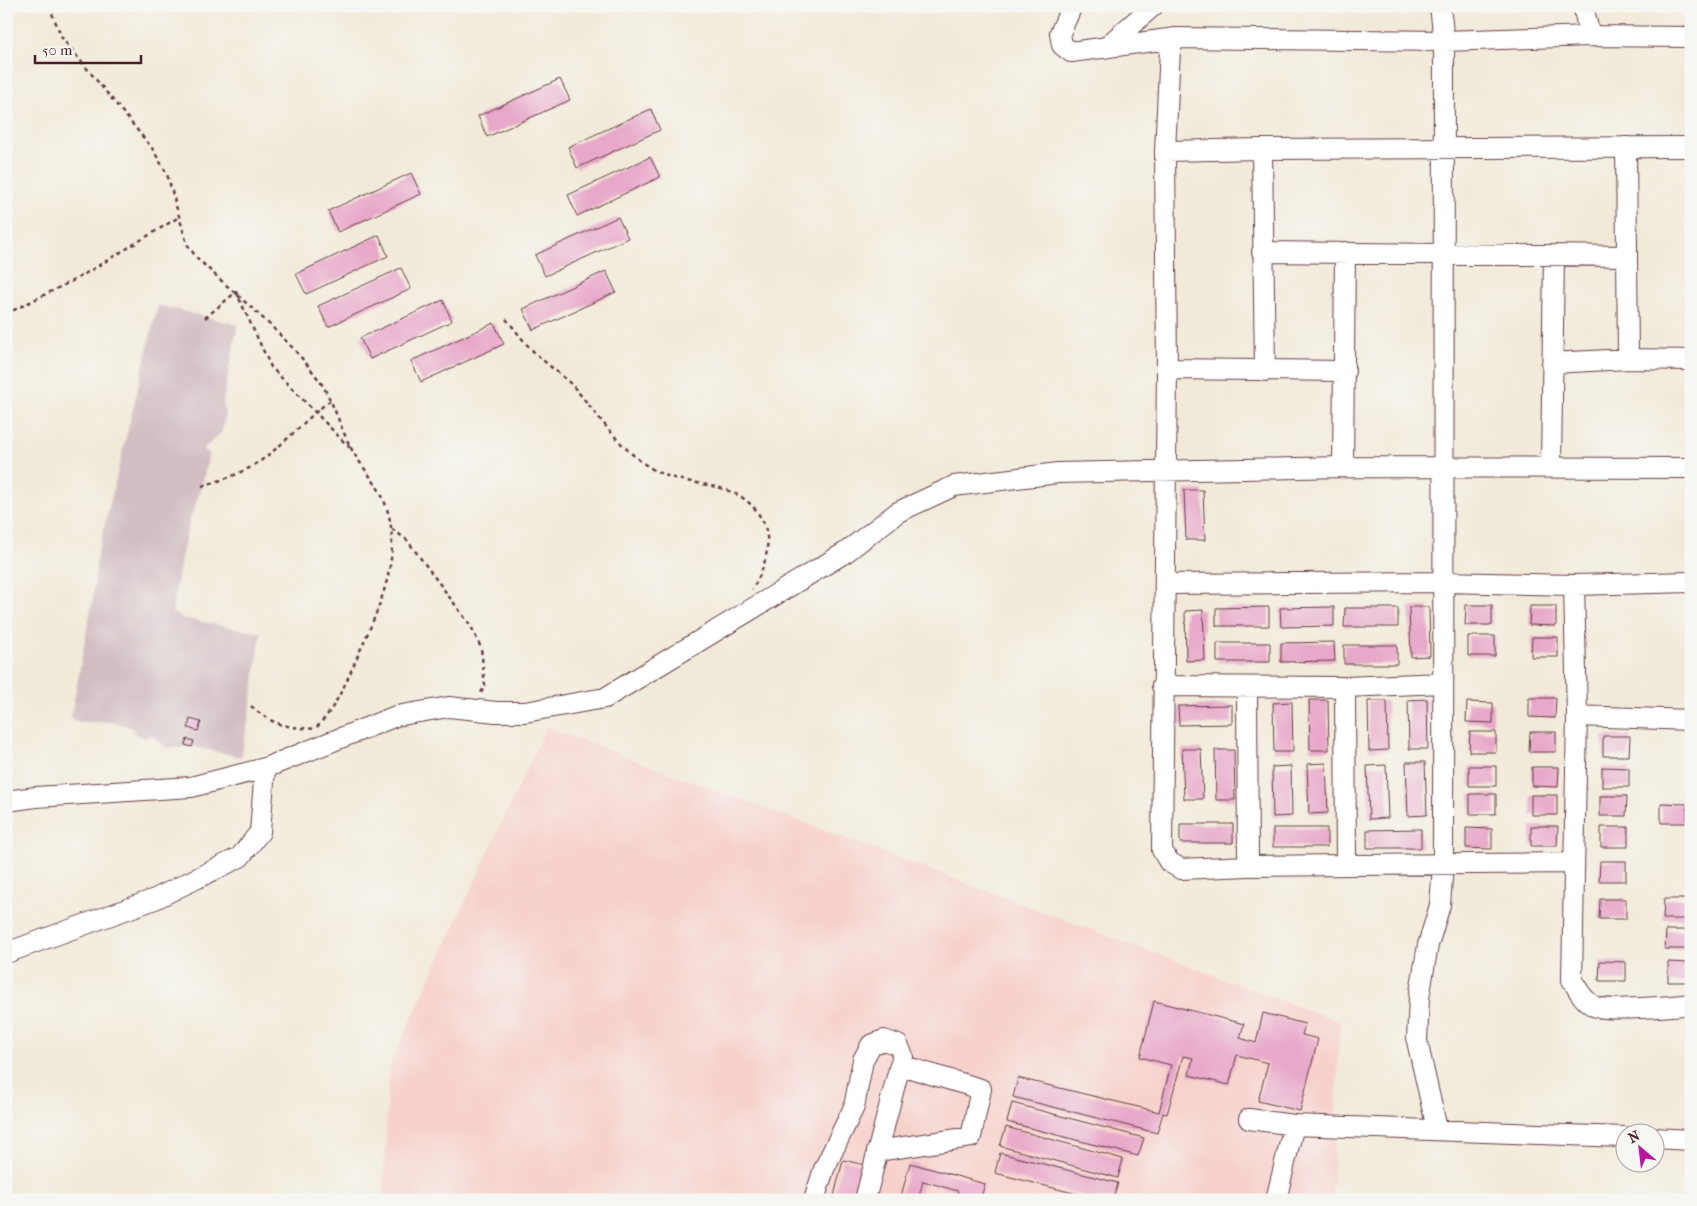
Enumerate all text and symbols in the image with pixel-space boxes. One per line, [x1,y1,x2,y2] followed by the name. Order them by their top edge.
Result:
[35,32,141,64] scale bar
[42,41,73,59] text: 50 m
[1614,1124,1664,1174] north arrow
[1625,1127,1643,1147] text: N

